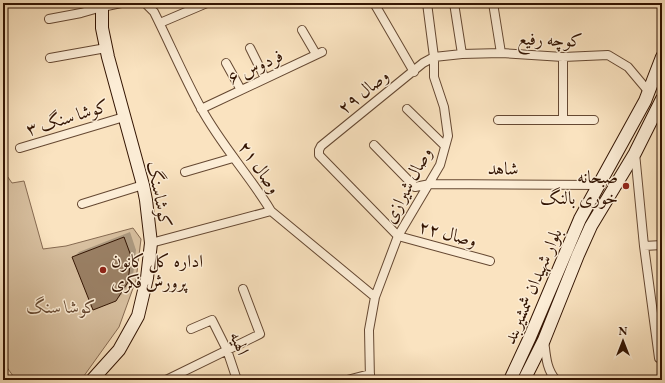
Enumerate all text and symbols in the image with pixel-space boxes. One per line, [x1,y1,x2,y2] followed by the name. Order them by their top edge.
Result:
[517,26,583,57] street label: کوچه رفیع
[224,43,287,90] street label: فردوس ۶
[333,63,393,119] street label: وصال ۲۹
[23,94,111,140] street label: کوشا سنگ ۳
[234,136,286,198] street label: وصال ۲۱
[377,143,437,227] street label: وصال شیرازی
[487,156,519,180] street label: شاهد
[142,159,178,229] street label: کوشاسنگ
[540,165,618,209] place label: صبحانه خوری بالنگ
[621,181,631,191] marker: صبحانه خوری بالنگ
[416,214,480,252] street label: وصال ۲۲
[497,225,568,348] street label: بلوار شهیدان شمشیربند
[111,249,203,294] place label: اداره کل کانون پرورش فکری
[98,265,108,275] marker: اداره کل کانون پرورش فکری
[26,295,98,318] park label: کوشا سنگ
[603,321,643,361] north arrow
[619,324,628,338] text: N
[225,328,255,358] street label: الهیه

